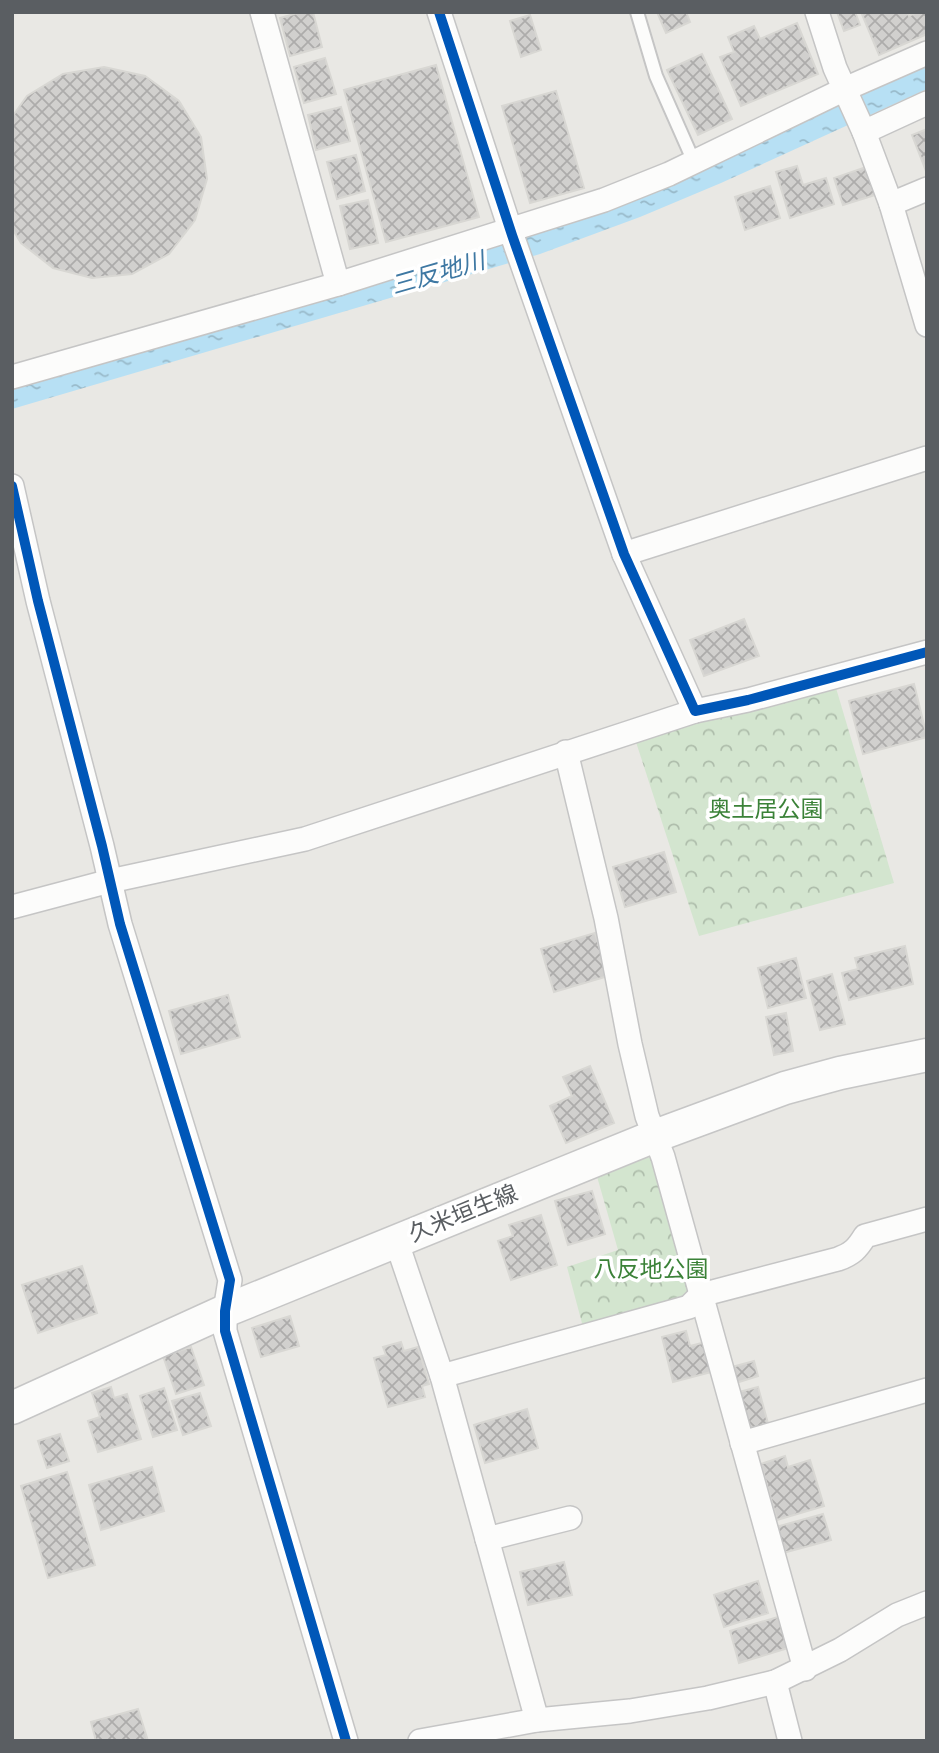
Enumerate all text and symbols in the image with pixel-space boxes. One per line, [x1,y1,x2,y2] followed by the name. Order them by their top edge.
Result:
[388,245,491,300] water label: 三反地川
[709,795,824,822] park label: 奥土居公園
[404,1178,521,1247] street label: 久米垣生線
[594,1255,709,1282] park label: 八反地公園

